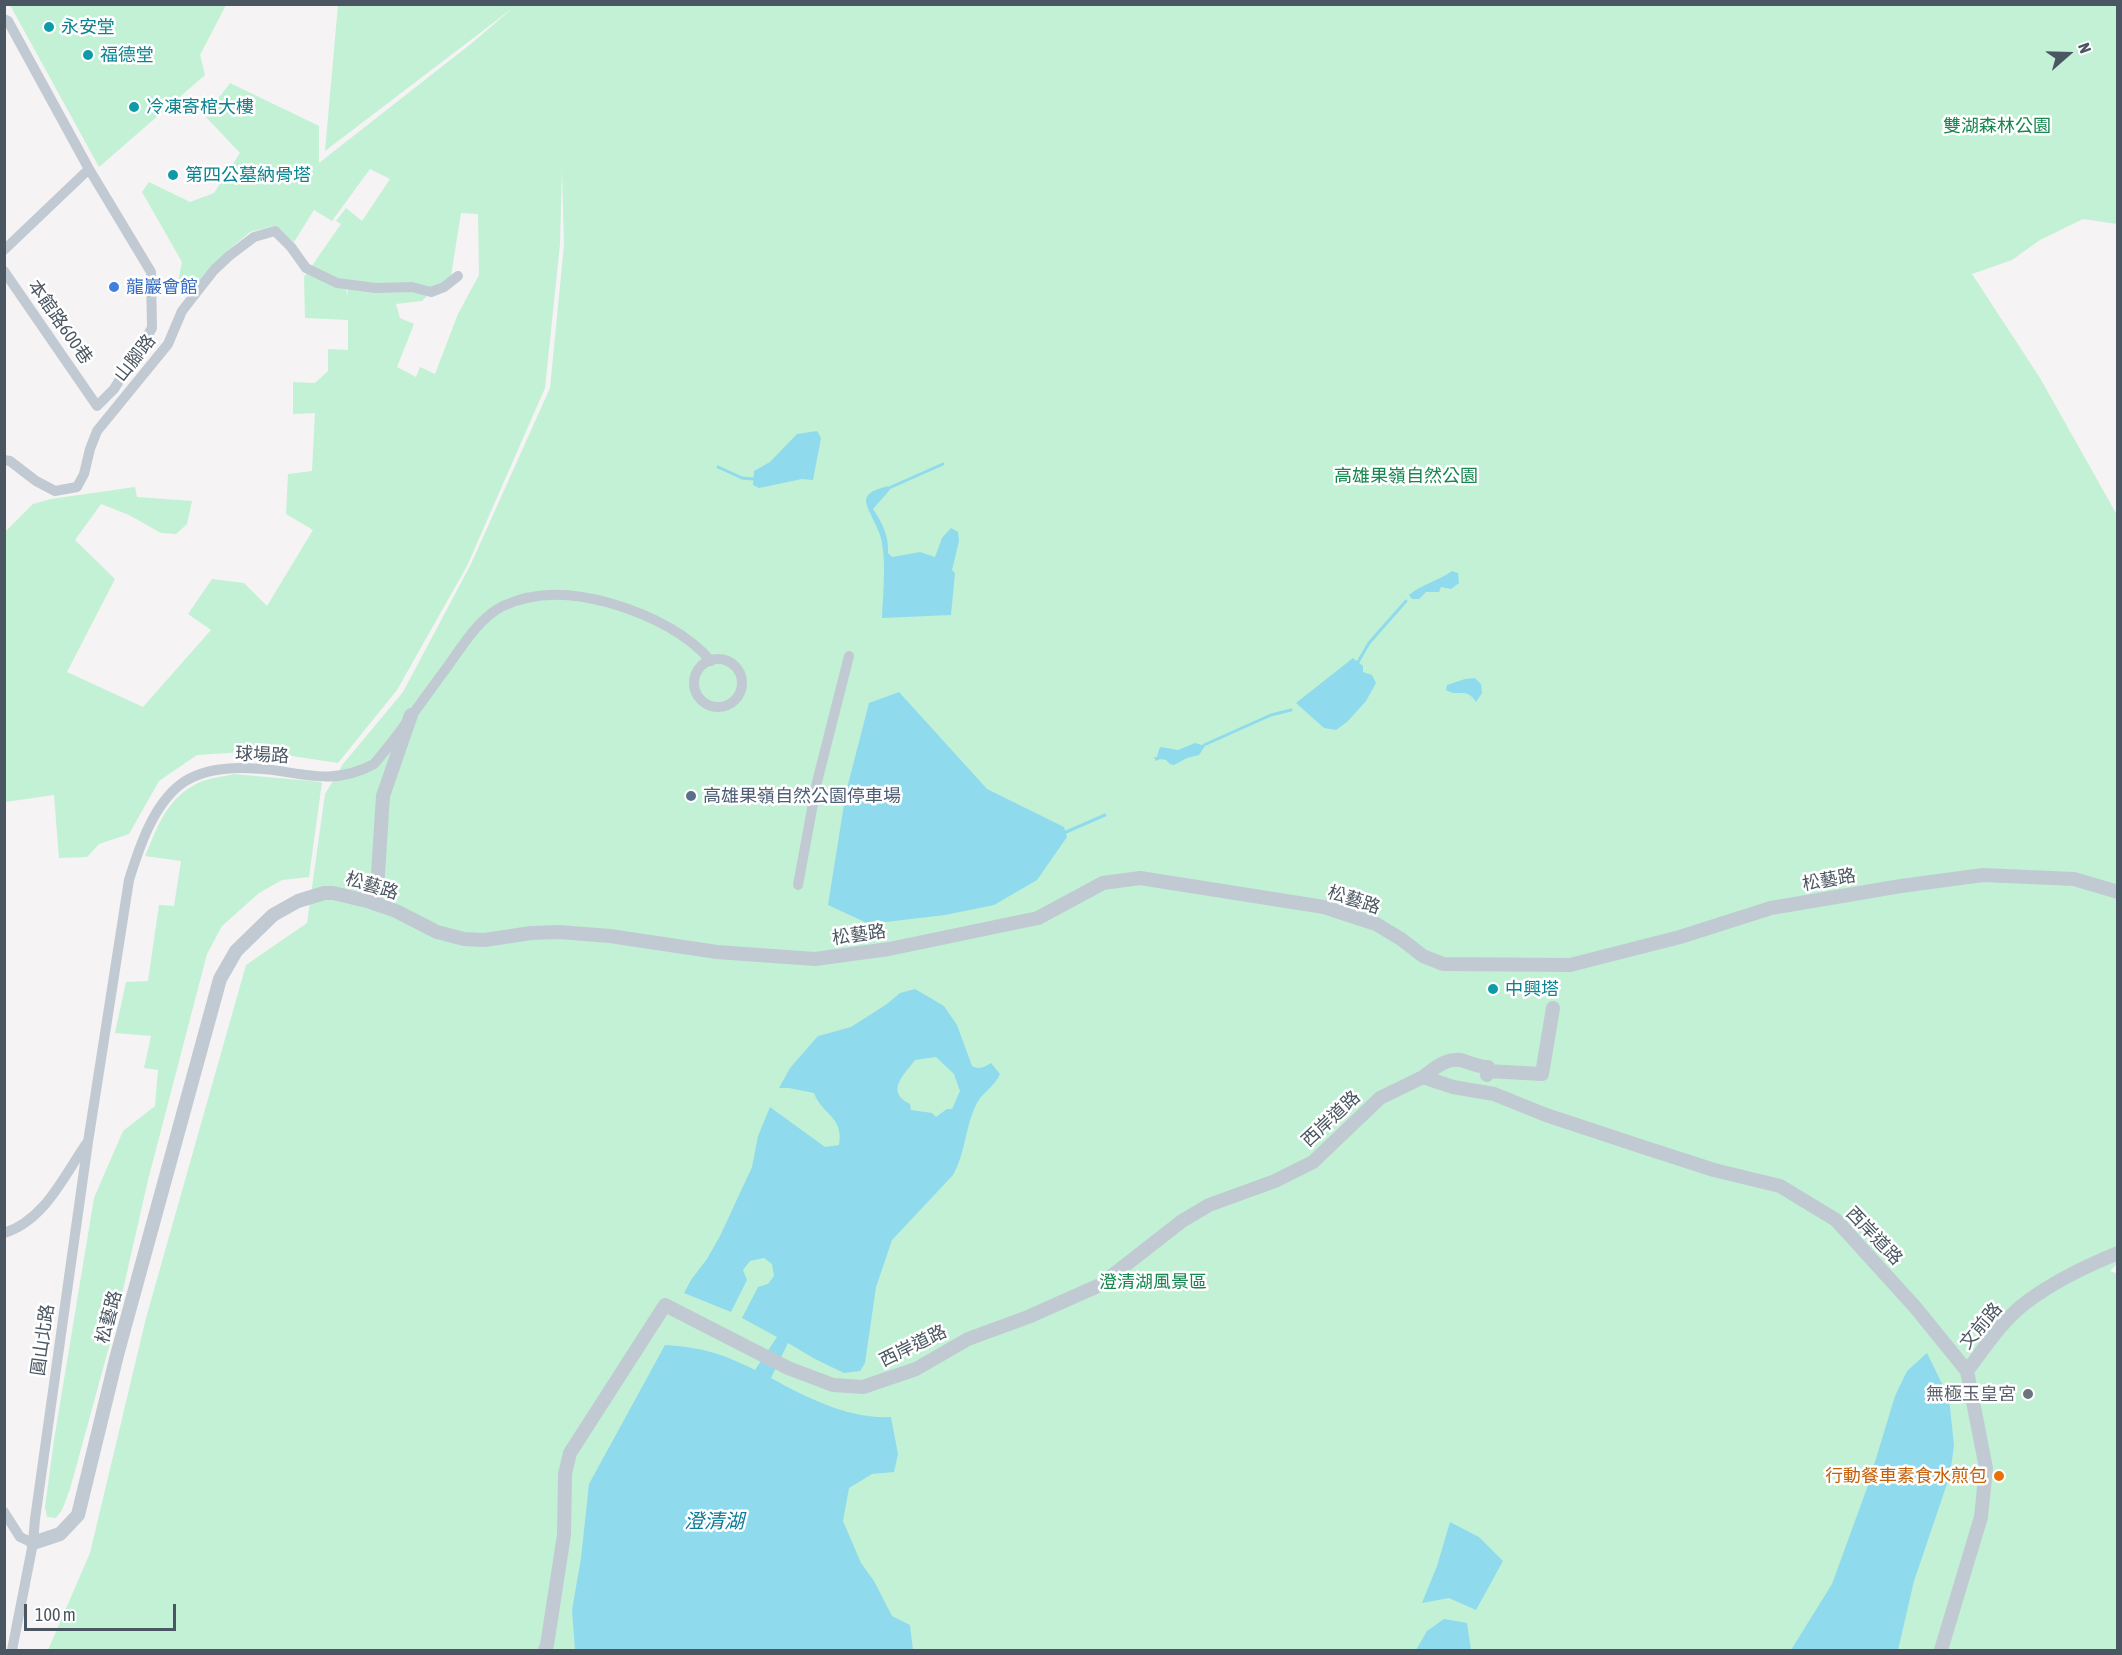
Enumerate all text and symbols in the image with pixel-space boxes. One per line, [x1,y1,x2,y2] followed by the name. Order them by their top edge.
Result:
[61,16,115,38] place label: 永安堂
[42,20,56,34] marker: 永安堂
[2038,24,2098,84] north arrow
[2075,40,2095,55] text: N
[100,44,154,66] place label: 福德堂
[81,48,95,62] marker: 福德堂
[146,96,254,118] place label: 冷凍寄棺大樓
[127,100,141,114] marker: 冷凍寄棺大樓
[1943,115,2051,137] park label: 雙湖森林公園
[185,164,311,186] place label: 第四公墓納骨塔
[166,168,180,182] marker: 第四公墓納骨塔
[23,276,97,368] street label: 本館路600巷
[126,276,198,298] place label: 龍巖會館
[107,280,121,294] marker: 龍巖會館
[110,330,160,386] street label: 山腳路
[1334,465,1478,487] park label: 高雄果嶺自然公園
[234,743,290,767] street label: 球場路
[703,785,901,807] place label: 高雄果嶺自然公園停車場
[684,789,698,803] marker: 高雄果嶺自然公園停車場
[1801,865,1857,895] street label: 松藝路
[343,868,401,904] street label: 松藝路
[1325,881,1383,919] street label: 松藝路
[831,921,887,949] street label: 松藝路
[1505,978,1559,1000] place label: 中興塔
[1486,982,1500,996] marker: 中興塔
[1297,1087,1365,1151] street label: 西岸道路
[1841,1203,1907,1269] street label: 西岸道路
[1099,1271,1207,1293] park label: 澄清湖風景區
[92,1288,126,1346] street label: 松藝路
[1955,1298,2007,1354] street label: 文前路
[27,1303,59,1377] street label: 圓山北路
[876,1321,950,1371] street label: 西岸道路
[1926,1383,2016,1405] place label: 無極玉皇宮
[2021,1387,2035,1401] marker: 無極玉皇宮
[1825,1465,1987,1487] place label: 行動餐車素食水煎包
[1992,1469,2006,1483] marker: 行動餐車素食水煎包
[684,1510,744,1534] water label: 澄清湖
[27,1592,178,1630] scale bar
[35,1604,76,1625] text: 100 m

